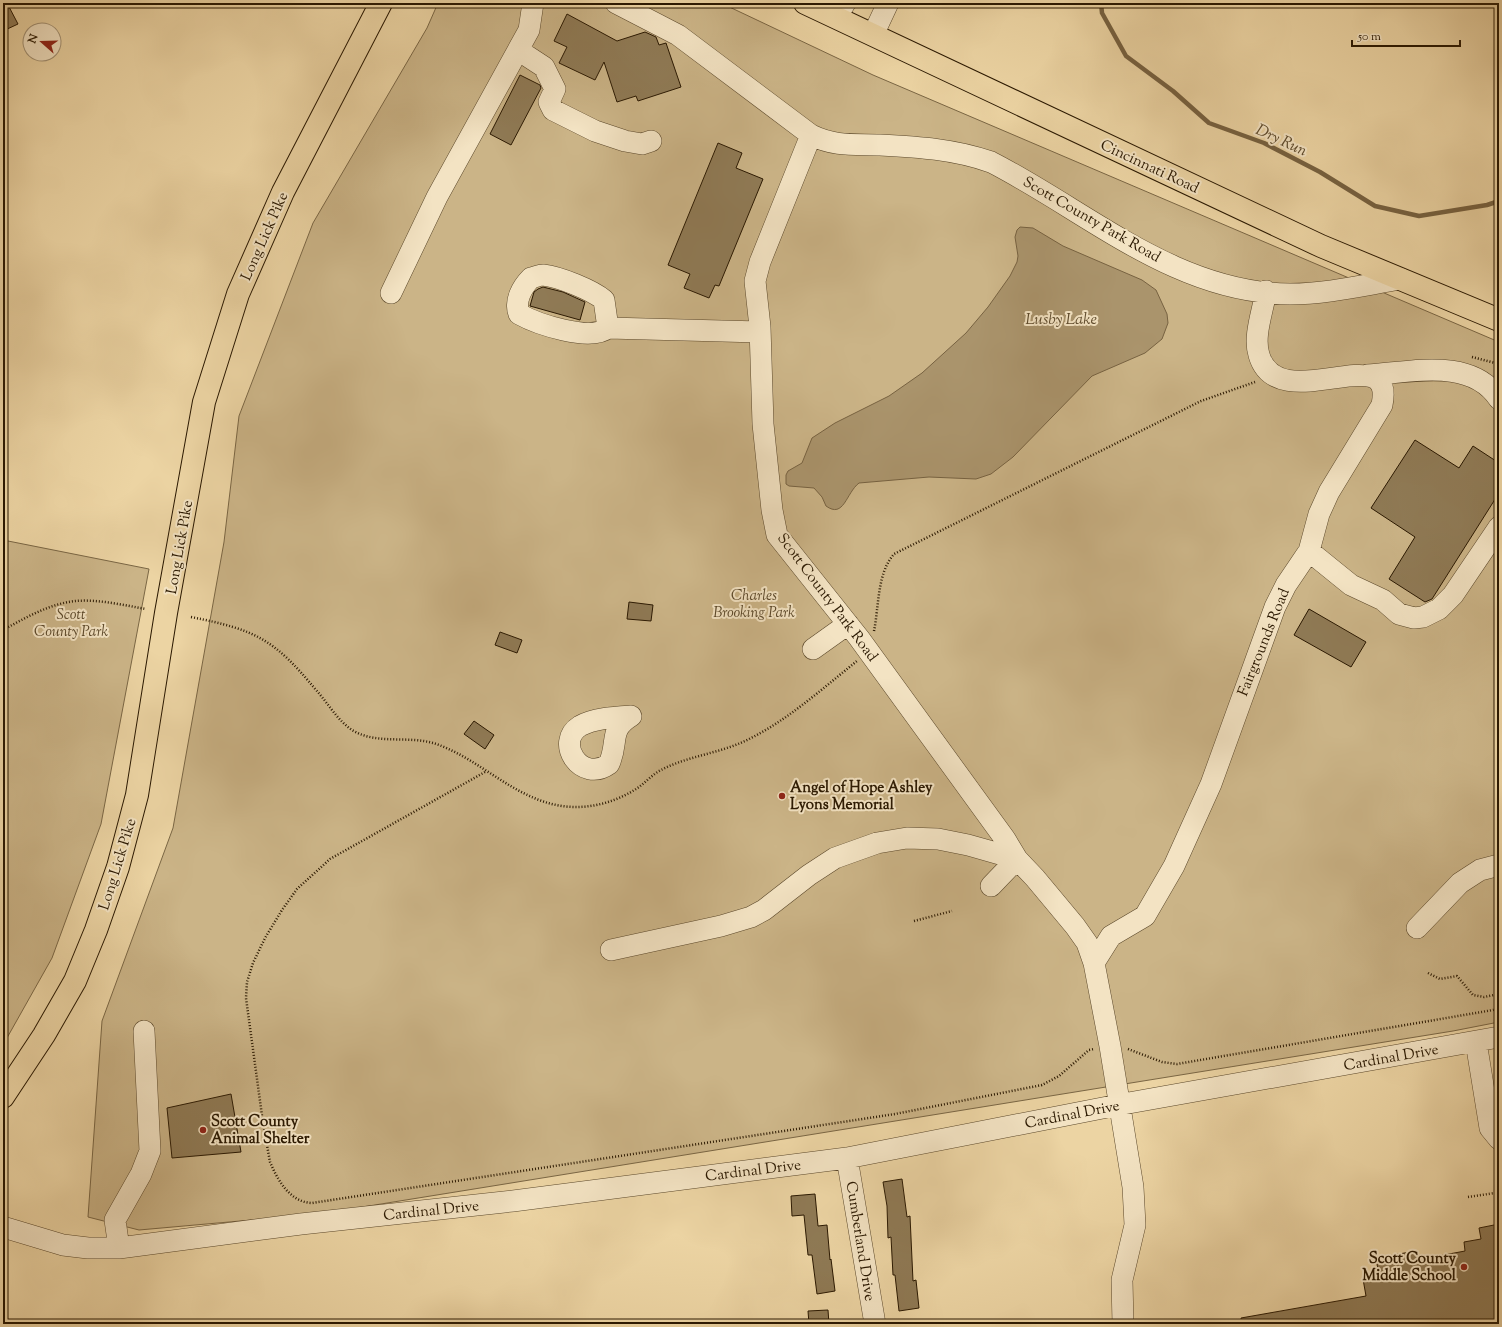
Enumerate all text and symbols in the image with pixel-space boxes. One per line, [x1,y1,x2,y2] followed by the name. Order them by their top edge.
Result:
[22,22,62,62] north arrow
[1352,22,1460,48] scale bar
[1357,28,1381,46] text: 50 m
[24,32,43,47] text: N
[1251,119,1311,163] water label: Dry Run
[1097,135,1203,200] street label: Cincinnati Road
[1018,172,1164,269] street label: Scott County Park Road
[236,189,294,284] street label: Long Lick Pike
[1025,309,1097,332] water label: Lusby Lake
[162,499,199,596] street label: Long Lick Pike
[771,529,882,667] street label: Scott County Park Road
[1233,585,1296,700] street label: Fairgrounds Road
[713,586,795,624] park label: Charles Brooking Park
[34,605,108,643] park label: Scott County Park
[790,778,933,816] place label: Angel of Hope Ashley Lyons Memorial
[777,791,787,801] marker: Angel of Hope Ashley Lyons Memorial
[94,816,142,913] street label: Long Lick Pike
[1342,1040,1440,1077] street label: Cardinal Drive
[1023,1096,1122,1135] street label: Cardinal Drive
[211,1112,310,1150] place label: Scott County Animal Shelter
[198,1125,208,1135] marker: Scott County Animal Shelter
[704,1155,802,1188] street label: Cardinal Drive
[840,1180,879,1303] street label: Cumberland Drive
[382,1196,480,1227] street label: Cardinal Drive
[1362,1249,1457,1287] place label: Scott County Middle School
[1459,1262,1469,1272] marker: Scott County Middle School

